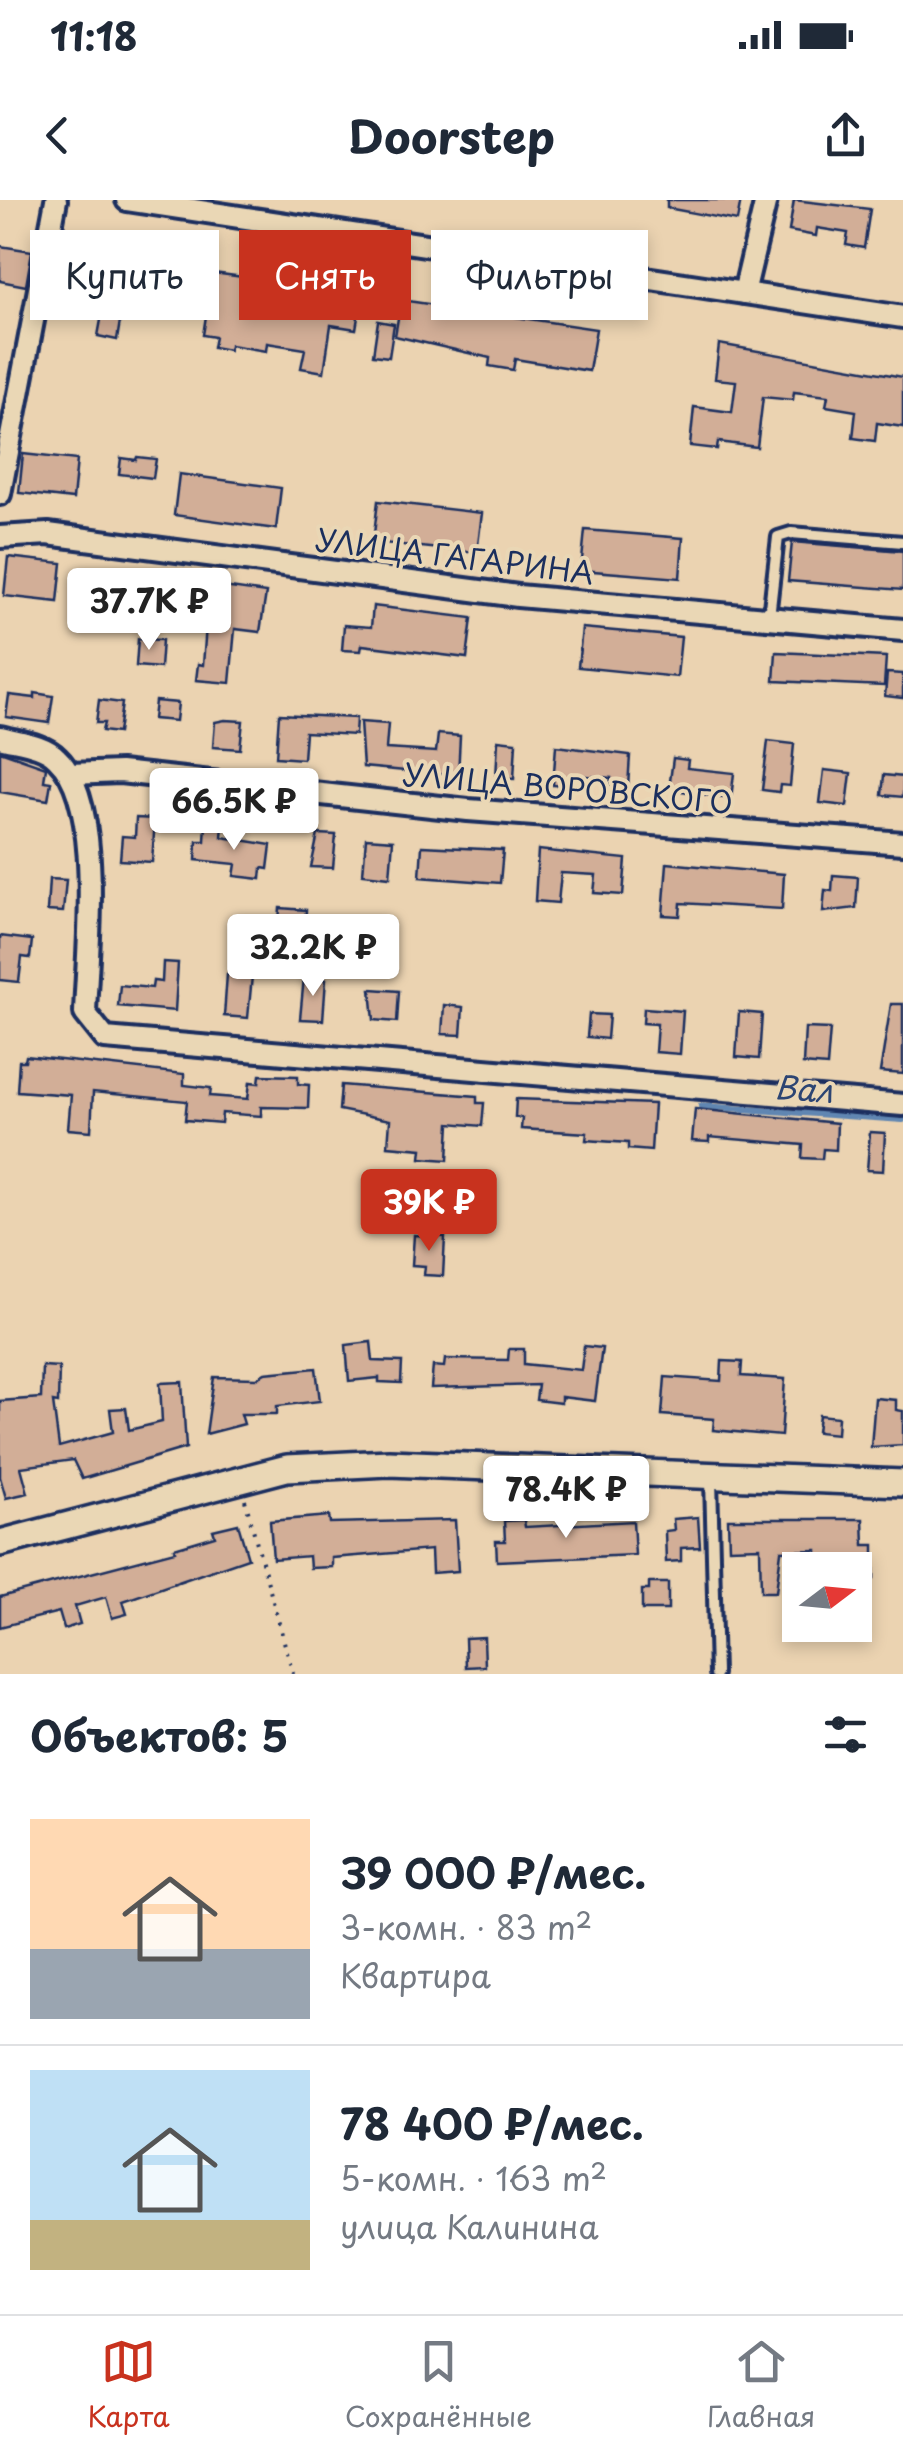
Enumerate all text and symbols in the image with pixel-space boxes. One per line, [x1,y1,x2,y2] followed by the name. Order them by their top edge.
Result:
[50,7,138,64] text: 11:18
[348,101,555,169] text: Doorstep
[30,108,85,163] icon: back
[818,108,873,163] icon: share
[30,230,219,320] chip: Купить
[239,230,411,320] chip: Снять
[431,230,648,320] chip: Фильтры
[313,516,597,594] street label: УЛИЦА ГАГАРИНА
[57,568,241,653] pin: 37.7K ₽
[89,576,209,624] text: 37.7K ₽
[401,750,735,824] street label: УЛИЦА ВОРОВСКОГО
[142,768,326,853] pin: 66.5K ₽
[172,776,296,824] text: 66.5K ₽
[221,914,405,999] pin: 32.2K ₽
[249,922,377,970] text: 32.2K ₽
[773,1062,835,1114] water label: Вал
[359,1169,499,1254] pin: 39K ₽
[383,1177,475,1225] text: 39K ₽
[474,1456,658,1541] pin: 78.4K ₽
[505,1464,627,1512] text: 78.4K ₽
[782,1552,872,1642] north arrow
[782,1552,872,1642] map controls
[30,1703,289,1766] text: Объектов: 5
[818,1707,873,1762] icon: filters
[340,1840,646,1903] text: 39 000 ₽/мес.
[110,1859,230,1979] icon: home
[340,1903,592,1951] text: 3-комн. · 83 m²
[340,1951,491,1999] text: Квартира
[340,2091,644,2154] text: 78 400 ₽/мес.
[110,2110,230,2230] icon: home
[340,2154,607,2202] text: 5-комн. · 163 m²
[340,2202,599,2250] text: улица Калинина
[88,2334,170,2437] tab: Карта
[345,2334,532,2437] tab: Сохранённые
[707,2334,815,2437] tab: Главная

